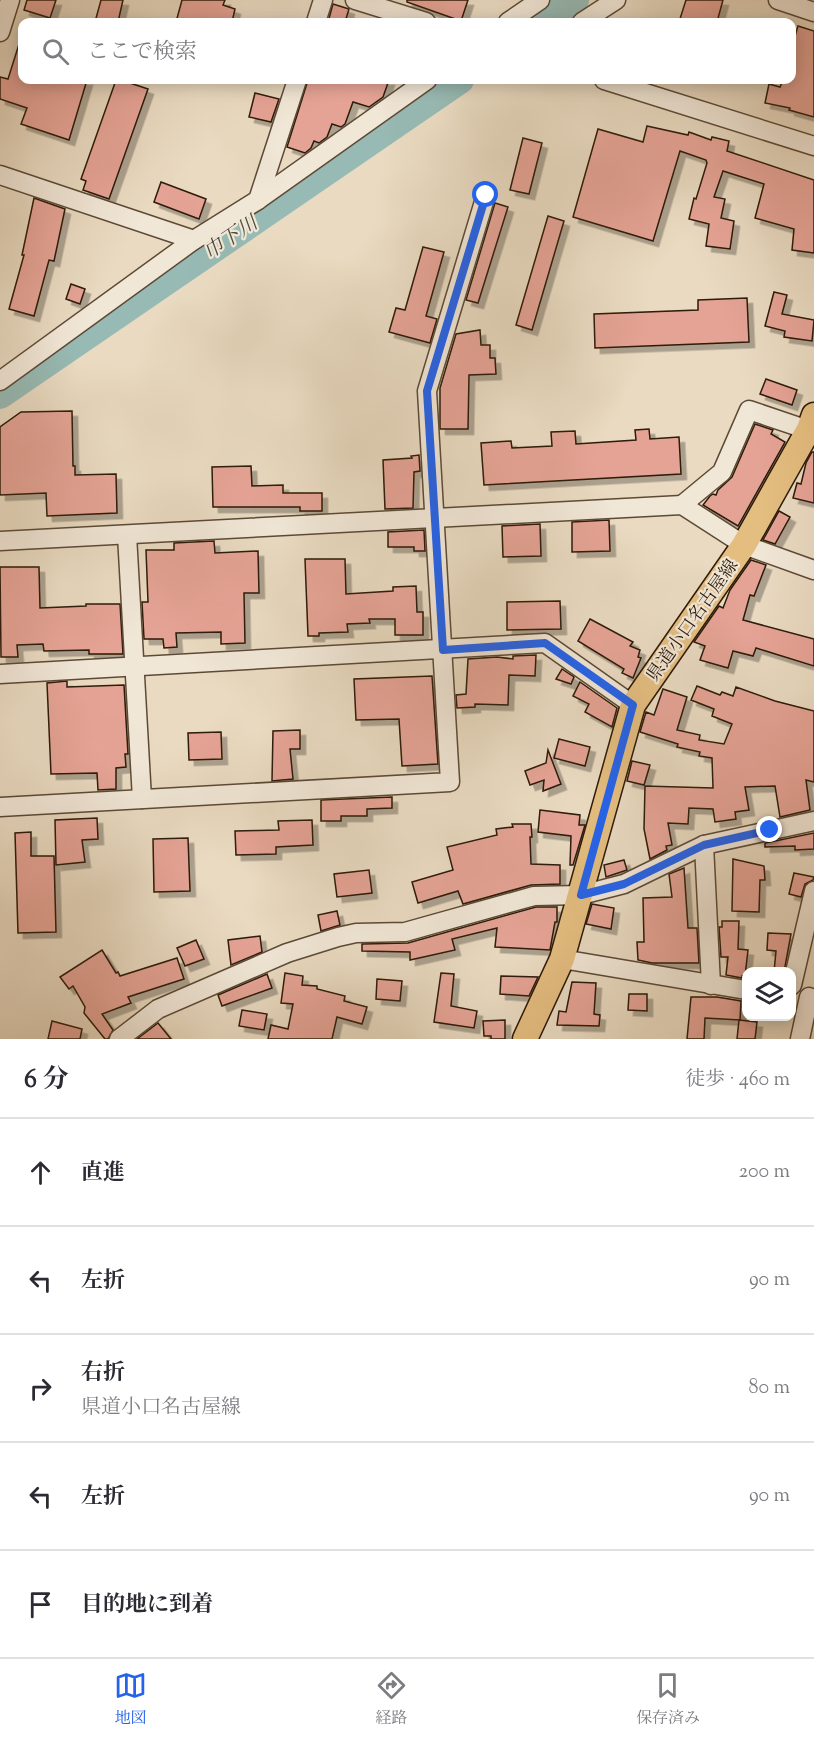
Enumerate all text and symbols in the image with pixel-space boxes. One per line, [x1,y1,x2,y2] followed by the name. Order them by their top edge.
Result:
[18,18,796,84] search box
[39,35,72,68] icon: search
[87,37,197,69] text: ここで検索
[472,181,498,207] route start
[198,209,266,268] water label: 巾下川
[642,555,746,688] street label: 県道小口名古屋線
[756,816,782,842] route end
[742,967,796,1021] map controls
[742,967,796,1021] button: layers
[24,1062,68,1099] text: 6 分
[685,1066,790,1095] text: 徒歩 · 460 m
[24,1156,57,1189] icon: ahead
[81,1158,125,1190] text: 直進
[739,1158,790,1187] text: 200 m
[24,1264,57,1297] icon: left
[81,1266,125,1298] text: 左折
[749,1266,790,1295] text: 90 m
[81,1358,125,1390] text: 右折
[24,1372,57,1405] icon: right
[749,1374,790,1403] text: 80 m
[81,1394,241,1423] text: 県道小口名古屋線
[24,1480,57,1513] icon: left
[81,1482,125,1514] text: 左折
[749,1482,790,1511] text: 90 m
[24,1588,57,1621] icon: arrive
[81,1590,213,1622] text: 目的地に到着
[114,1669,147,1731] tab: 地図
[375,1669,408,1731] tab: 経路
[636,1669,700,1731] tab: 保存済み

